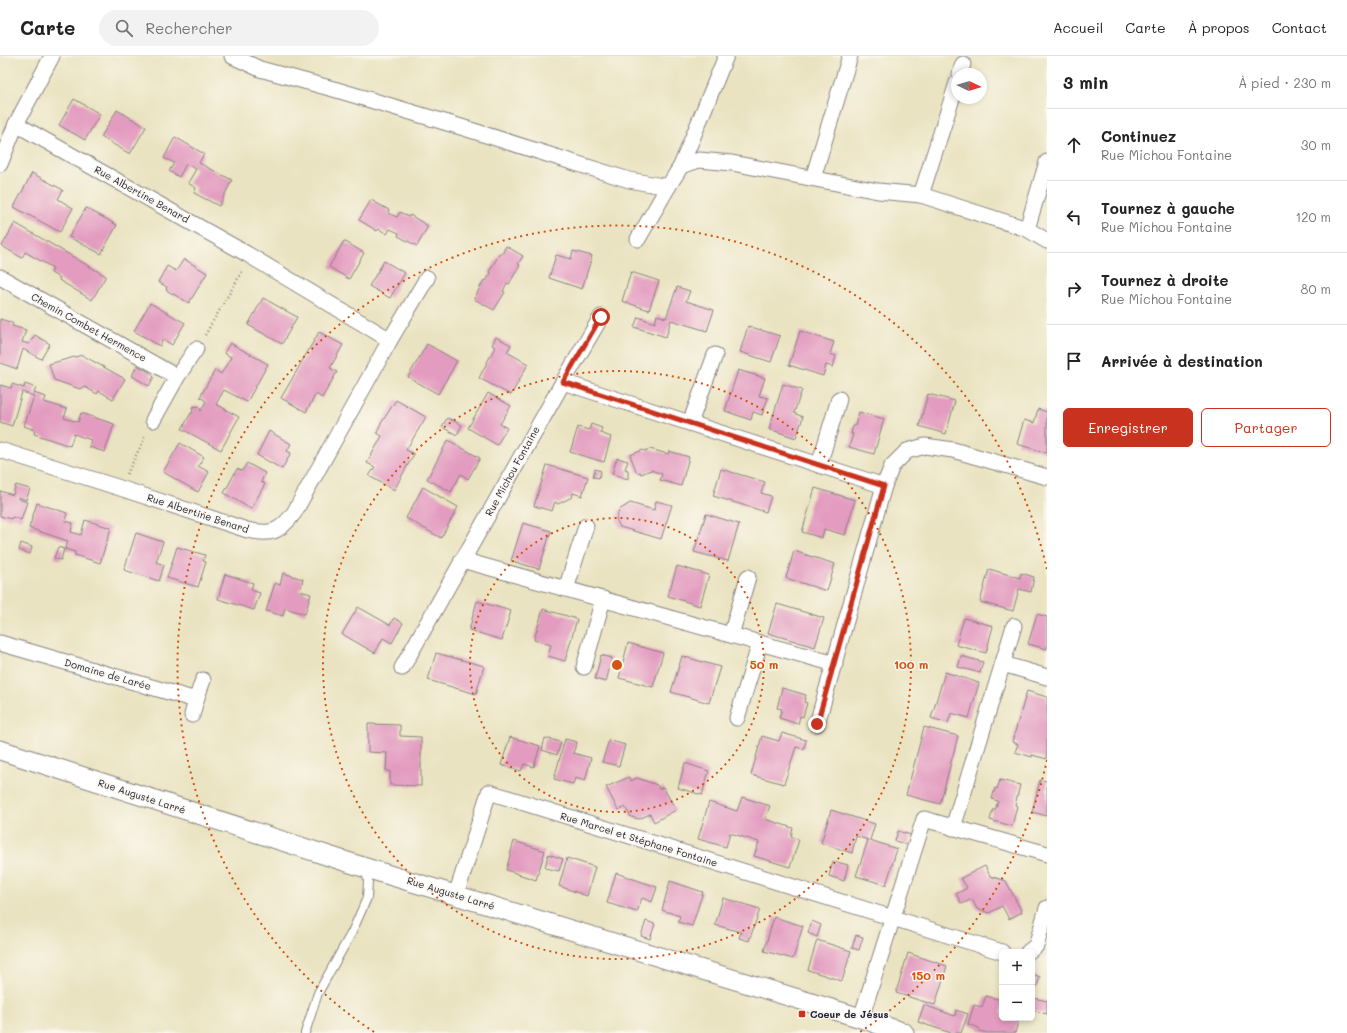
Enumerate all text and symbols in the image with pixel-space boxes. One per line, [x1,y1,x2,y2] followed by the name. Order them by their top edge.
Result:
[99,10,379,46] search box
[20,15,75,40] text: Carte
[113,17,135,39] icon: search
[145,18,233,38] text: Rechercher
[1053,18,1103,37] text: Accueil
[1125,18,1166,37] text: Carte
[1188,18,1250,37] text: À propos
[1272,18,1327,37] text: Contact
[951,68,987,104] north arrow
[1063,71,1108,93] text: 3 min
[1238,74,1331,91] text: À pied · 230 m
[1101,126,1176,146] text: Continuez
[1063,134,1085,156] icon: ahead
[1301,136,1331,153] text: 30 m
[1101,146,1232,163] text: Rue Michou Fontaine
[92,162,192,226] street label: Rue Albertine Benard
[1101,198,1235,218] text: Tournez à gauche
[1063,206,1085,228] icon: left
[1295,208,1331,225] text: 120 m
[1101,218,1232,235] text: Rue Michou Fontaine
[1101,270,1229,290] text: Tournez à droite
[1063,278,1085,300] icon: right
[1301,280,1331,297] text: 80 m
[29,289,149,365] street label: Chemin Combet Hermence
[1101,290,1232,307] text: Rue Michou Fontaine
[592,308,610,326] route start
[1063,350,1085,372] icon: arrive
[1101,351,1263,371] text: Arrivée à destination
[1063,408,1193,447] button: Enregistrer
[1201,408,1331,447] button: Partager
[481,423,543,519] street label: Rue Michou Fontaine
[145,490,251,536] street label: Rue Albertine Benard
[63,655,153,693] street label: Domaine de Larée
[750,656,778,672] text: 50 m
[894,656,928,672] text: 100 m
[610,658,624,672] centre of rings
[808,715,826,733] route end
[96,775,188,817] street label: Rue Auguste Larré
[559,808,719,870] street label: Rue Marcel et Stéphane Fontaine
[405,873,497,913] street label: Rue Auguste Larré
[999,949,1035,1021] map controls
[999,949,1035,985] button: +
[911,967,945,983] text: 150 m
[999,985,1035,1021] button: −
[810,1007,888,1021] place label: Coeur de Jésus
[797,1009,807,1019] marker: Coeur de Jésus

